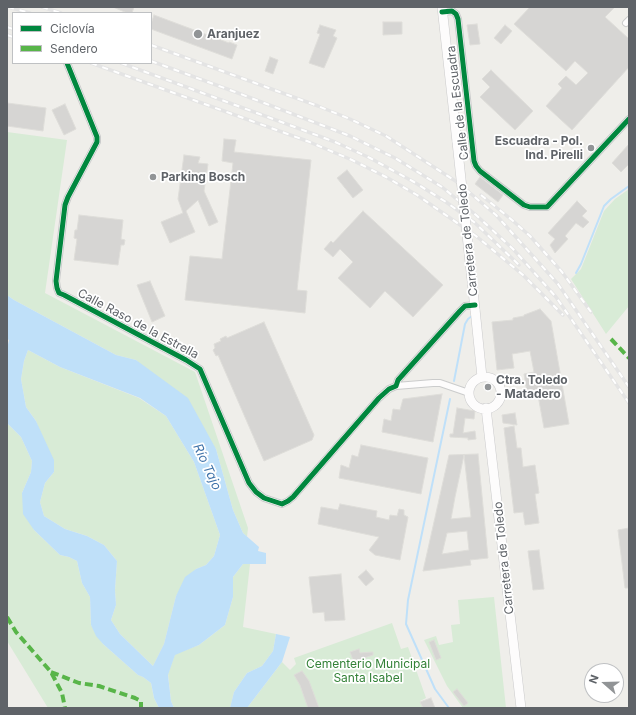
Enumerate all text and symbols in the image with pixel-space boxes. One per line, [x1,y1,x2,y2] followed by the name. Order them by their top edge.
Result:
[12,12,152,64] legend
[50,21,95,36] text: Ciclovía
[207,27,260,41] place label: Aranjuez
[192,28,204,40] marker: Aranjuez
[50,41,98,56] text: Sendero
[444,45,472,161] street label: Calle de la Escuadra
[495,134,583,162] place label: Escuadra - Pol. Ind. Pirelli
[586,143,596,153] marker: Escuadra - Pol. Ind. Pirelli
[161,170,245,184] place label: Parking Bosch
[148,172,158,182] marker: Parking Bosch
[455,183,481,297] street label: Carretera de Toledo
[75,286,201,362] street label: Calle Raso de la Estrella
[496,373,568,401] place label: Ctra. Toledo - Matadero
[483,382,493,392] marker: Ctra. Toledo - Matadero
[190,441,224,493] water label: Río Tajo
[491,501,517,615] street label: Carretera de Toledo
[306,657,430,685] park label: Cementerio Municipal Santa Isabel
[584,663,624,703] north arrow
[586,673,602,686] text: N

